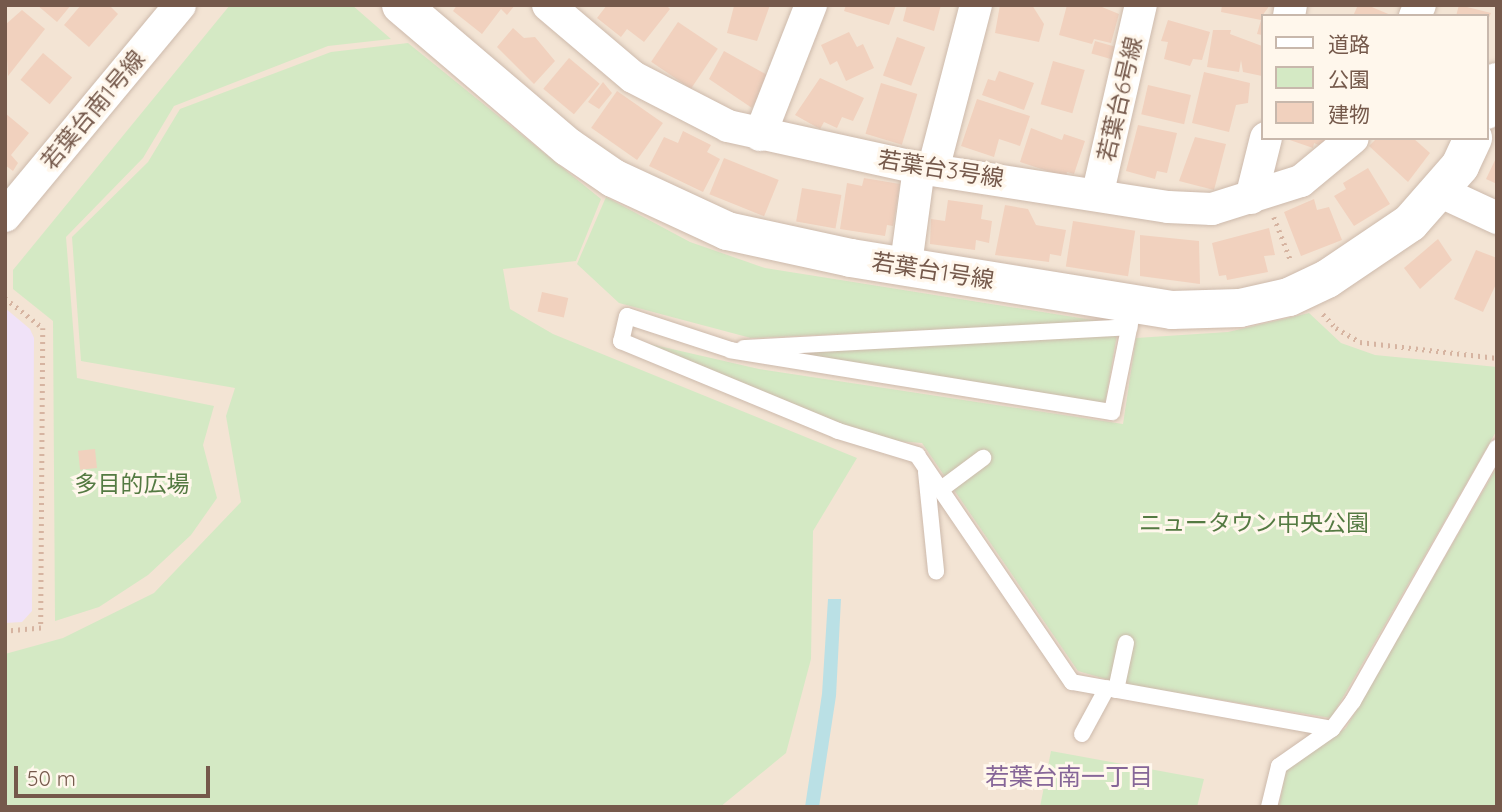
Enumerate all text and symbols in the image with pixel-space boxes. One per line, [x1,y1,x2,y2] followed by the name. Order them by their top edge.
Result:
[1260,14,1488,140] legend
[1328,31,1370,57] text: 道路
[1092,34,1148,164] street label: 若葉台6号線
[35,45,151,175] street label: 若葉台南1号線
[1328,66,1370,92] text: 公園
[1328,101,1370,127] text: 建物
[876,145,1006,193] street label: 若葉台3号線
[870,248,996,294] street label: 若葉台1号線
[75,470,189,498] park label: 多目的広場
[1139,509,1369,537] park label: ニュータウン中央公園
[18,752,214,796] scale bar
[985,763,1153,791] district label: 若葉台南一丁目
[27,765,76,791] text: 50 m

